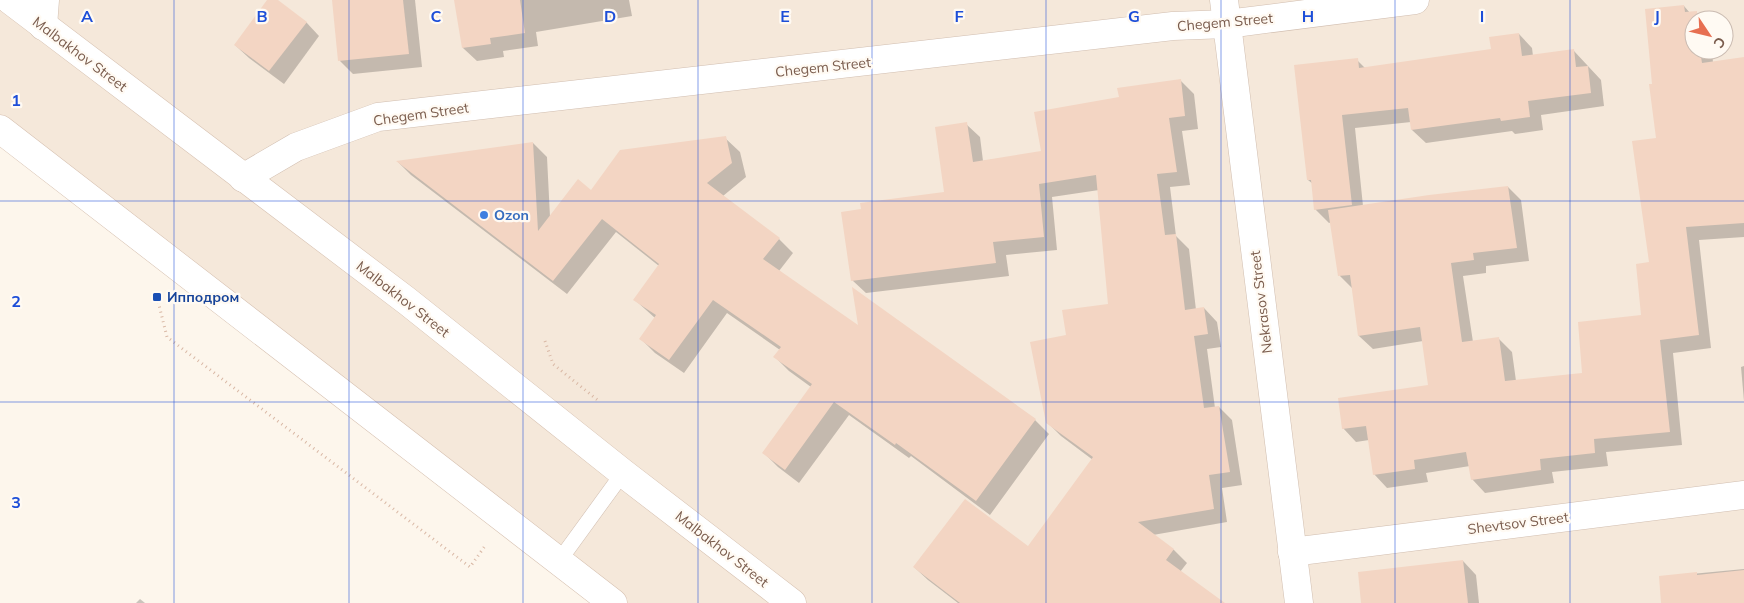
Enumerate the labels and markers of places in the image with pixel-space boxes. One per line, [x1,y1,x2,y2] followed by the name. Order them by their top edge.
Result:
[494,206,529,224] place label: Ozon
[478,209,490,221] marker: Ozon
[167,288,239,306] place label: Ипподром
[151,291,163,303] marker: Ипподром

